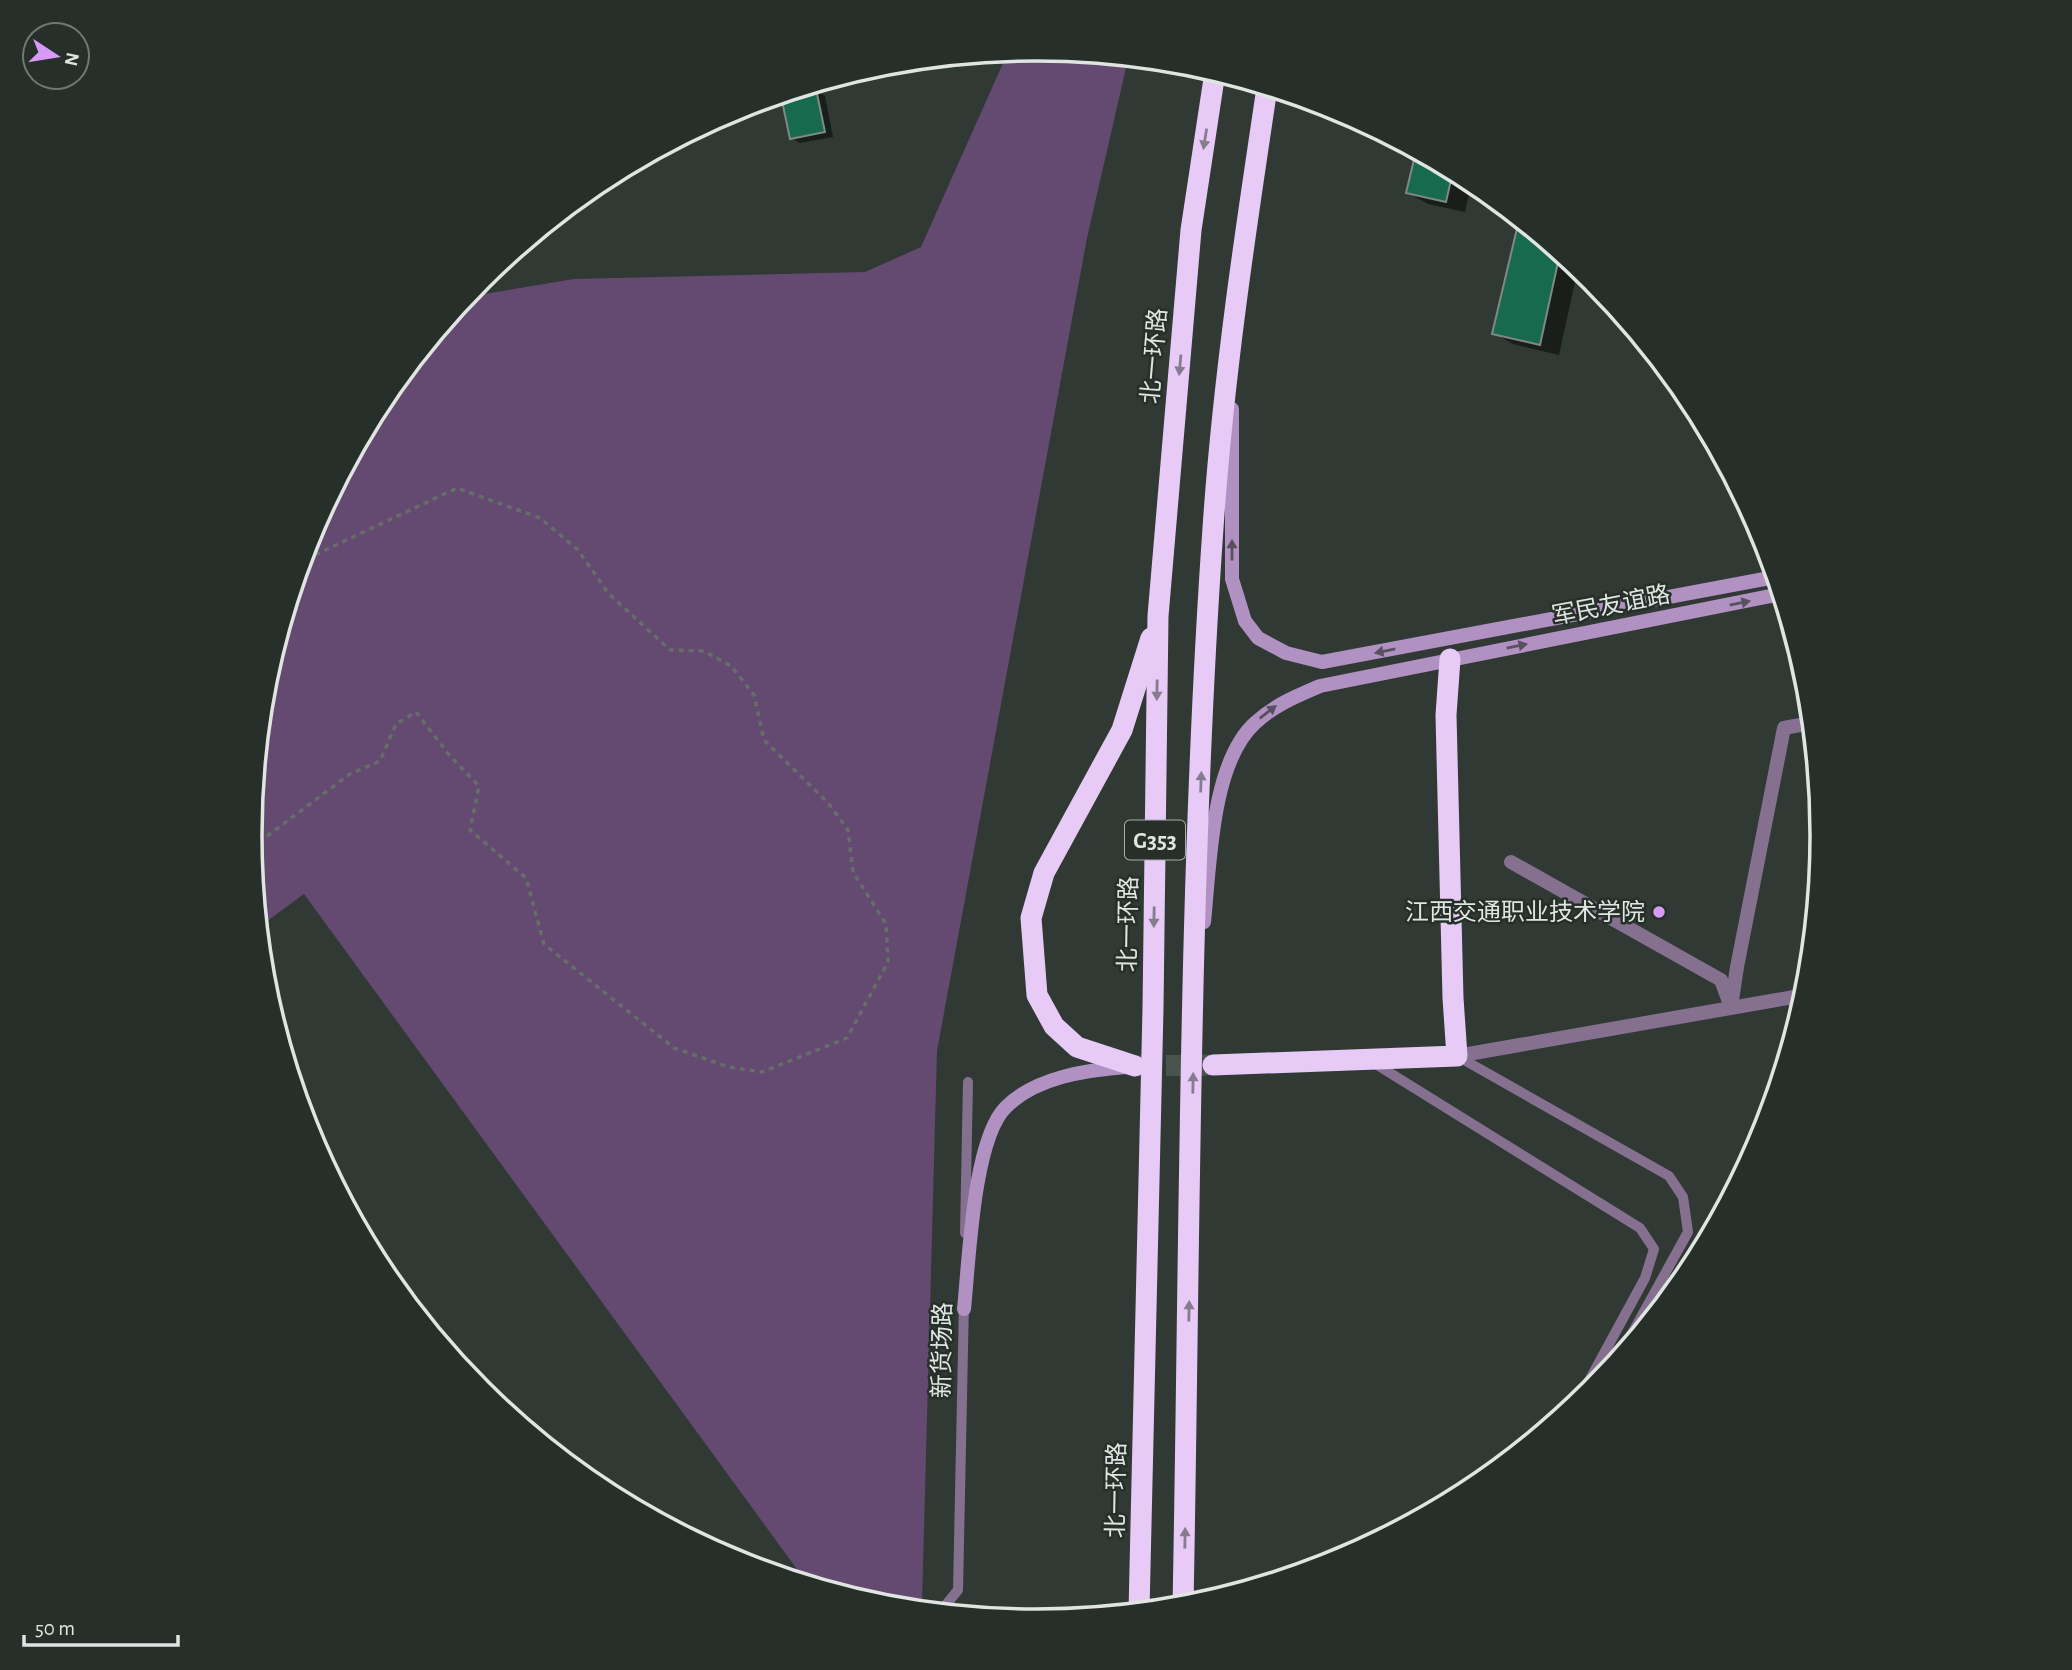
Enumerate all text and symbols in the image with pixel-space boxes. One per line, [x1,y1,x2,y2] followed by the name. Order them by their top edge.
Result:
[21,21,91,91] north arrow
[60,51,82,68] text: N
[1199,129,1210,151] one-way arrow
[1137,307,1171,405] street label: 北一环路
[1174,355,1185,377] one-way arrow
[1226,538,1238,560] one-way arrow
[1550,581,1672,629] street label: 军民友谊路
[1729,597,1751,608] one-way arrow
[1506,640,1528,651] one-way arrow
[1374,645,1396,656] one-way arrow
[1151,679,1163,701] one-way arrow
[1259,705,1277,720] one-way arrow
[1195,771,1207,793] one-way arrow
[1125,820,1185,860] road number: G353
[1114,876,1142,972] street label: 北一环路
[1405,899,1645,925] place label: 江西交通职业技术学院
[1651,904,1667,920] marker: 江西交通职业技术学院
[1148,907,1160,929] one-way arrow
[1187,1072,1199,1094] one-way arrow
[1183,1300,1194,1322] one-way arrow
[928,1302,956,1398] street label: 新货场路
[1102,1442,1130,1538] street label: 北一环路
[1179,1527,1190,1549] one-way arrow
[24,1604,178,1648] scale bar
[35,1618,75,1639] text: 50 m

